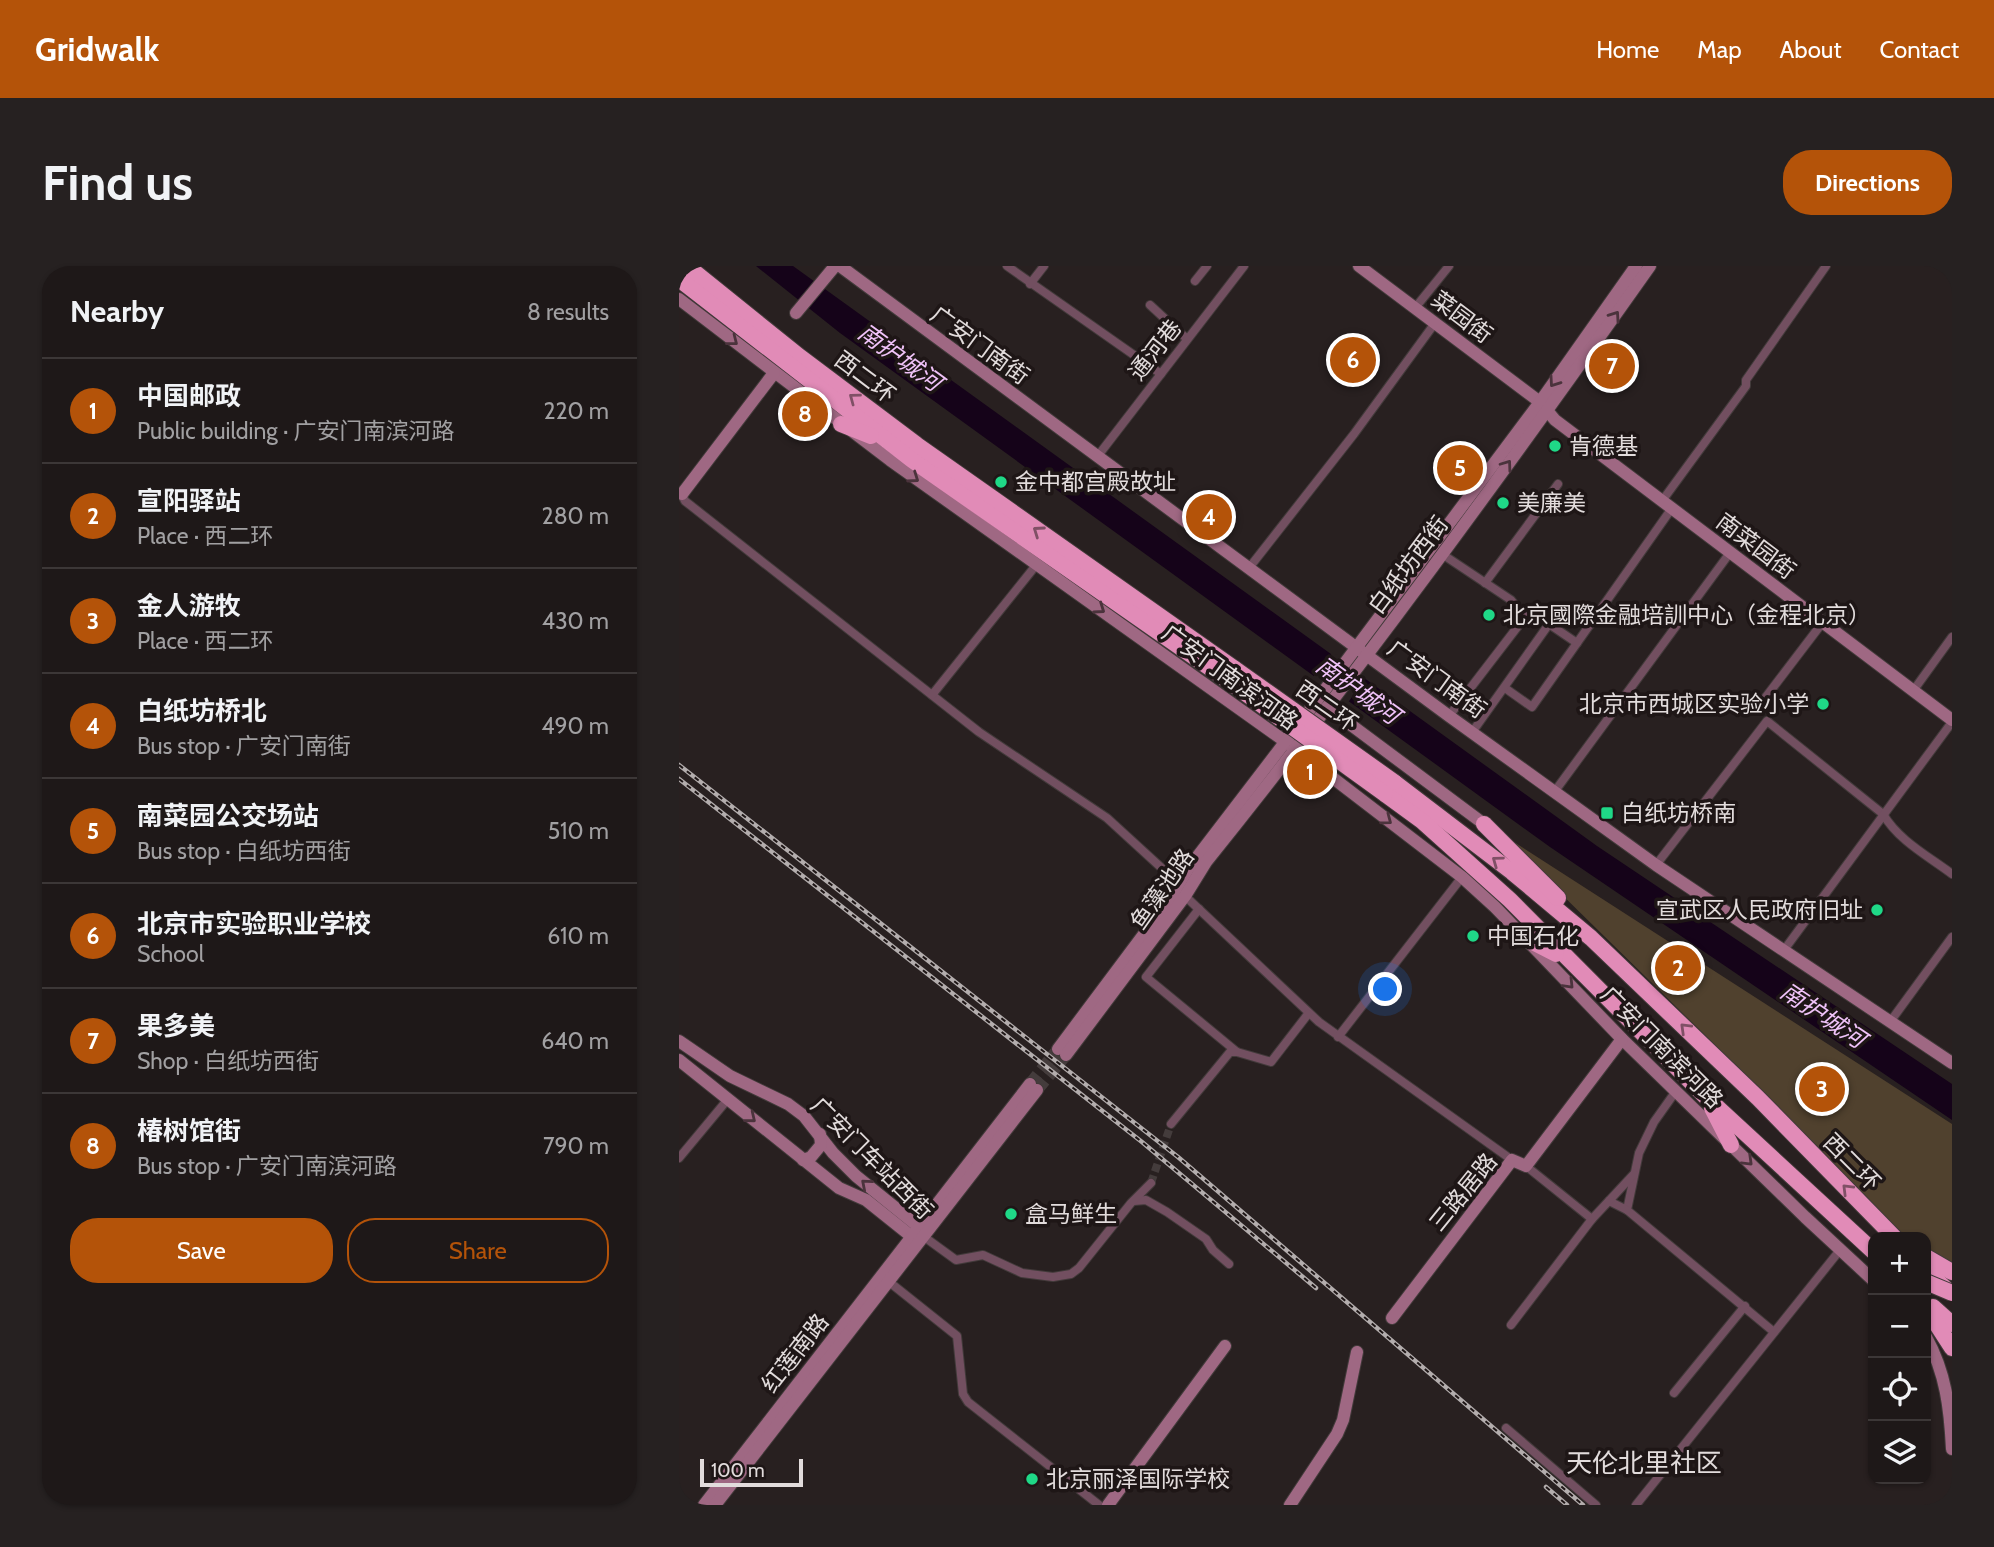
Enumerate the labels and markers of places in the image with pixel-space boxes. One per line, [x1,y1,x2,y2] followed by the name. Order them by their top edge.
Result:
[1330,334,1376,386] pin: 6
[1589,340,1635,392] pin: 7
[782,388,828,440] pin: 8
[1569,432,1638,460] place label: 肯德基
[1547,438,1563,454] marker: 肯德基
[1437,442,1483,494] pin: 5
[1015,468,1176,496] place label: 金中都宫殿故址
[993,474,1009,490] marker: 金中都宫殿故址
[1517,489,1586,517] place label: 美廉美
[1186,491,1232,543] pin: 4
[1495,495,1511,511] marker: 美廉美
[1503,601,1871,629] place label: 北京國際金融培訓中心（金程北京）
[1481,607,1497,623] marker: 北京國際金融培訓中心（金程北京）
[1579,690,1809,718] place label: 北京市西城区实验小学
[1815,696,1831,712] marker: 北京市西城区实验小学
[1287,746,1333,798] pin: 1
[1621,799,1736,827] place label: 白纸坊桥南
[1599,805,1615,821] marker: 白纸坊桥南
[1656,896,1863,924] place label: 宣武区人民政府旧址
[1869,902,1885,918] marker: 宣武区人民政府旧址
[1487,922,1579,950] place label: 中国石化
[1465,928,1481,944] marker: 中国石化
[1655,942,1701,994] pin: 2
[1799,1063,1845,1115] pin: 3
[1025,1200,1117,1228] place label: 盒马鲜生
[1003,1206,1019,1222] marker: 盒马鲜生
[1046,1465,1230,1493] place label: 北京丽泽国际学校
[1024,1471,1040,1487] marker: 北京丽泽国际学校

